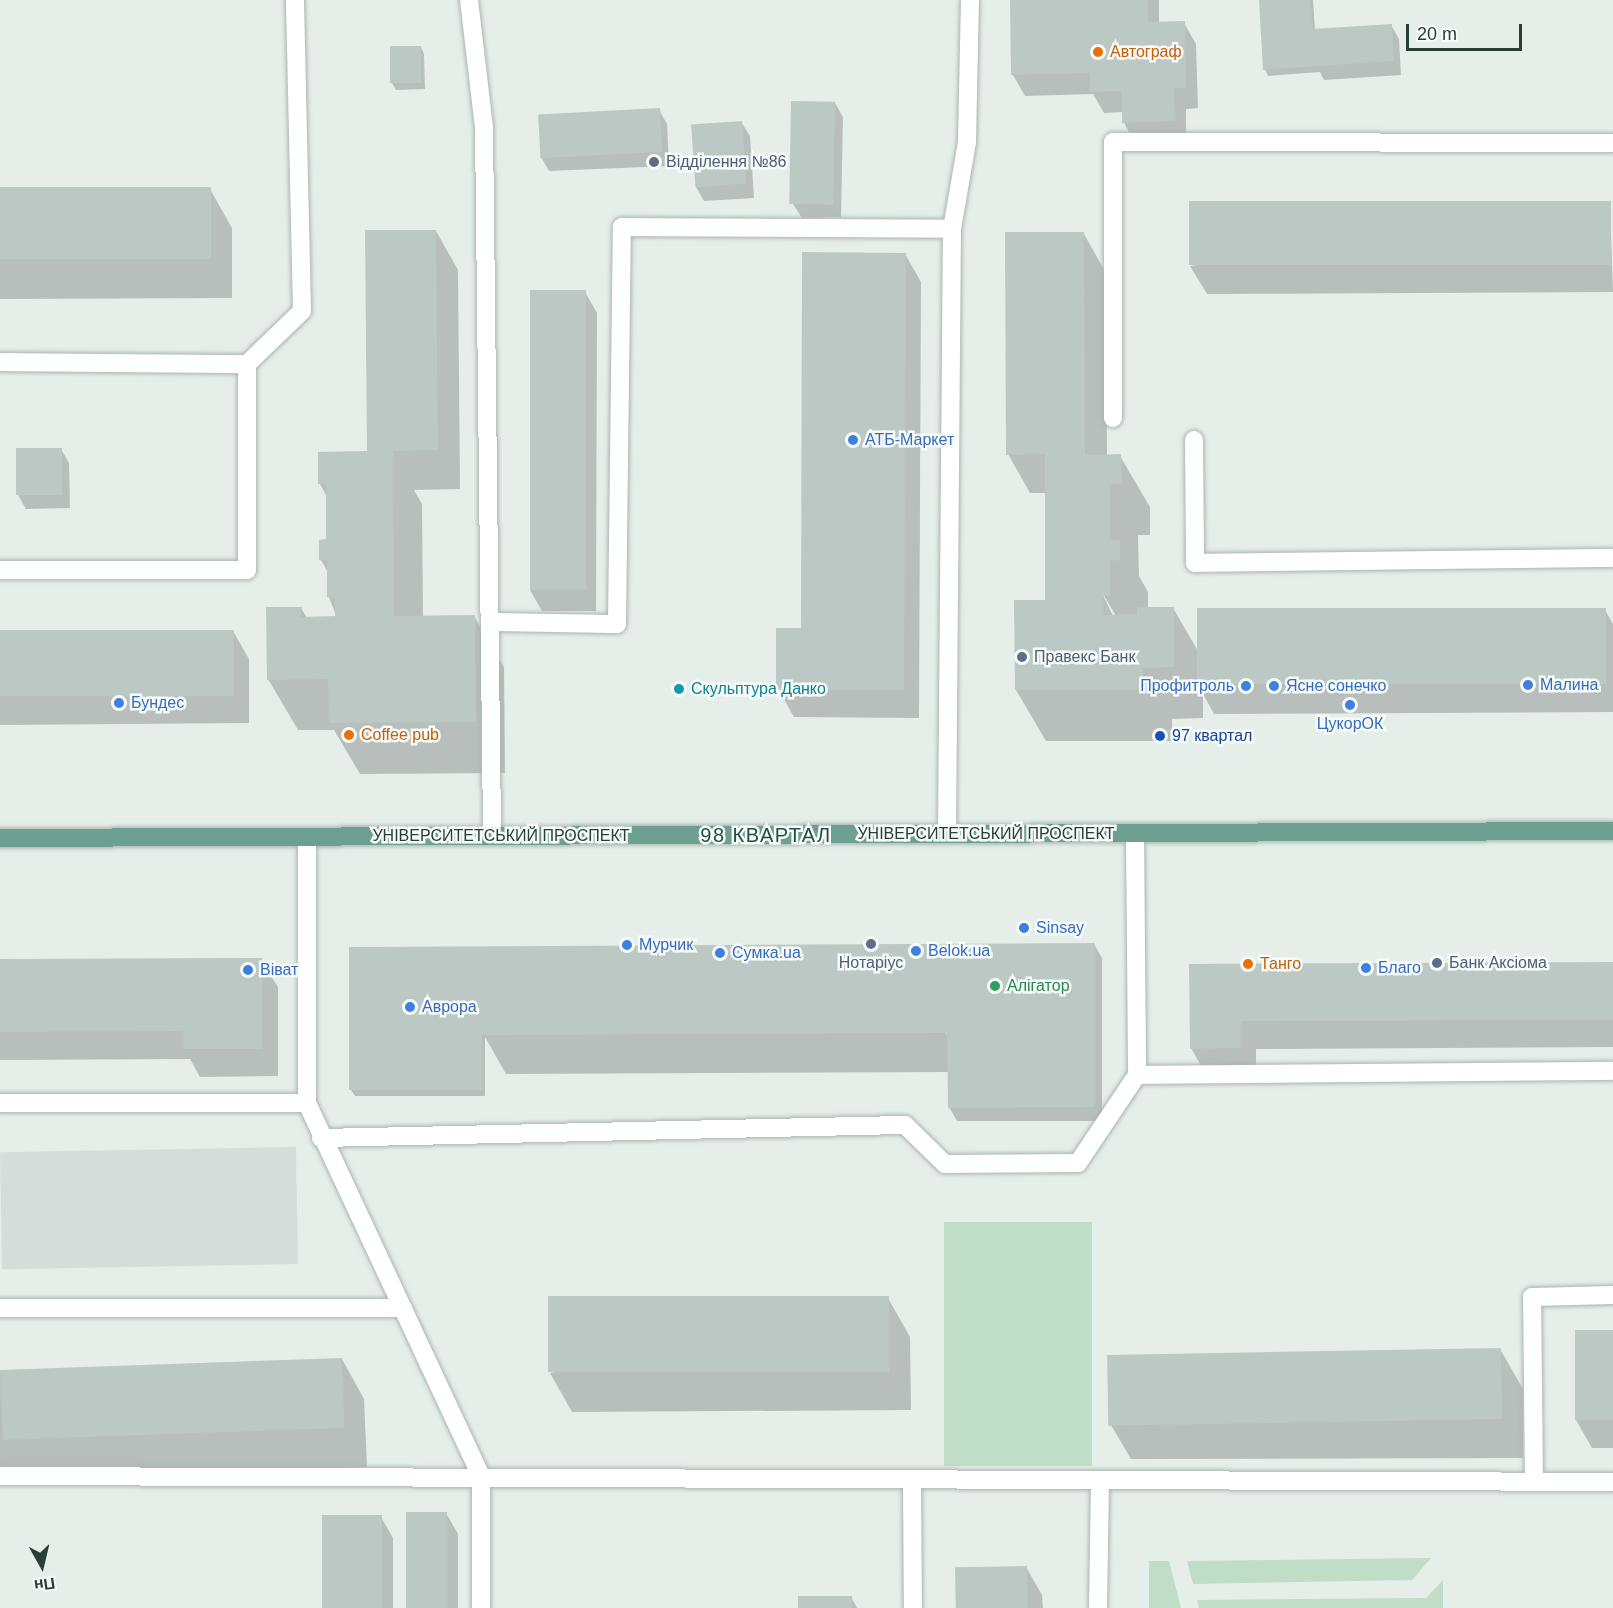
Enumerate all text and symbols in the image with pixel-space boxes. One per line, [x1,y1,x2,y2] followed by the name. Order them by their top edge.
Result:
[1409,12,1524,50] scale bar
[1417,24,1457,44] text: 20 m
[1110,42,1182,62] place label: Автограф
[1091,45,1105,59] marker: Автограф
[666,152,786,172] place label: Відділення №86
[647,155,661,169] marker: Відділення №86
[865,430,954,450] place label: АТБ-Маркет
[846,433,860,447] marker: АТБ-Маркет
[1034,647,1135,667] place label: Правекс Банк
[1015,650,1029,664] marker: Правекс Банк
[1540,675,1598,695] place label: Малина
[1140,676,1234,696] place label: Профитроль
[1286,676,1386,696] place label: Ясне сонечко
[1521,678,1535,692] marker: Малина
[691,679,826,699] place label: Скульптура Данко
[1239,679,1253,693] marker: Профитроль
[1267,679,1281,693] marker: Ясне сонечко
[672,682,686,696] marker: Скульптура Данко
[131,693,184,713] place label: Бундес
[112,696,126,710] marker: Бундес
[1343,698,1357,712] marker: ЦукорОК
[1317,714,1383,734] place label: ЦукорОК
[361,725,439,745] place label: Coffee pub
[1172,726,1252,746] place label: 97 квартал
[342,728,356,742] marker: Coffee pub
[1153,729,1167,743] marker: 97 квартал
[700,823,832,847] district label: 98 КВАРТАЛ
[857,824,1115,844] street label: УНІВЕРСИТЕТСЬКИЙ ПРОСПЕКТ
[372,826,630,846] street label: УНІВЕРСИТЕТСЬКИЙ ПРОСПЕКТ
[1036,918,1084,938] place label: Sinsay
[1017,921,1031,935] marker: Sinsay
[639,935,693,955] place label: Мурчик
[864,937,878,951] marker: Нотаріус
[620,938,634,952] marker: Мурчик
[928,941,990,961] place label: Belok.ua
[732,943,801,963] place label: Сумка.ua
[909,944,923,958] marker: Belok.ua
[713,946,727,960] marker: Сумка.ua
[839,953,903,973] place label: Нотаріус
[1449,953,1547,973] place label: Банк Аксіома
[1260,954,1301,974] place label: Танго
[1430,956,1444,970] marker: Банк Аксіома
[1241,957,1255,971] marker: Танго
[1378,958,1421,978] place label: Благо
[260,960,298,980] place label: Віват
[1359,961,1373,975] marker: Благо
[241,963,255,977] marker: Віват
[1007,976,1070,996] place label: Алігатор
[988,979,1002,993] marker: Алігатор
[422,997,477,1017] place label: Аврора
[403,1000,417,1014] marker: Аврора
[12,1536,72,1596] north arrow
[33,1574,56,1594] text: Пн

